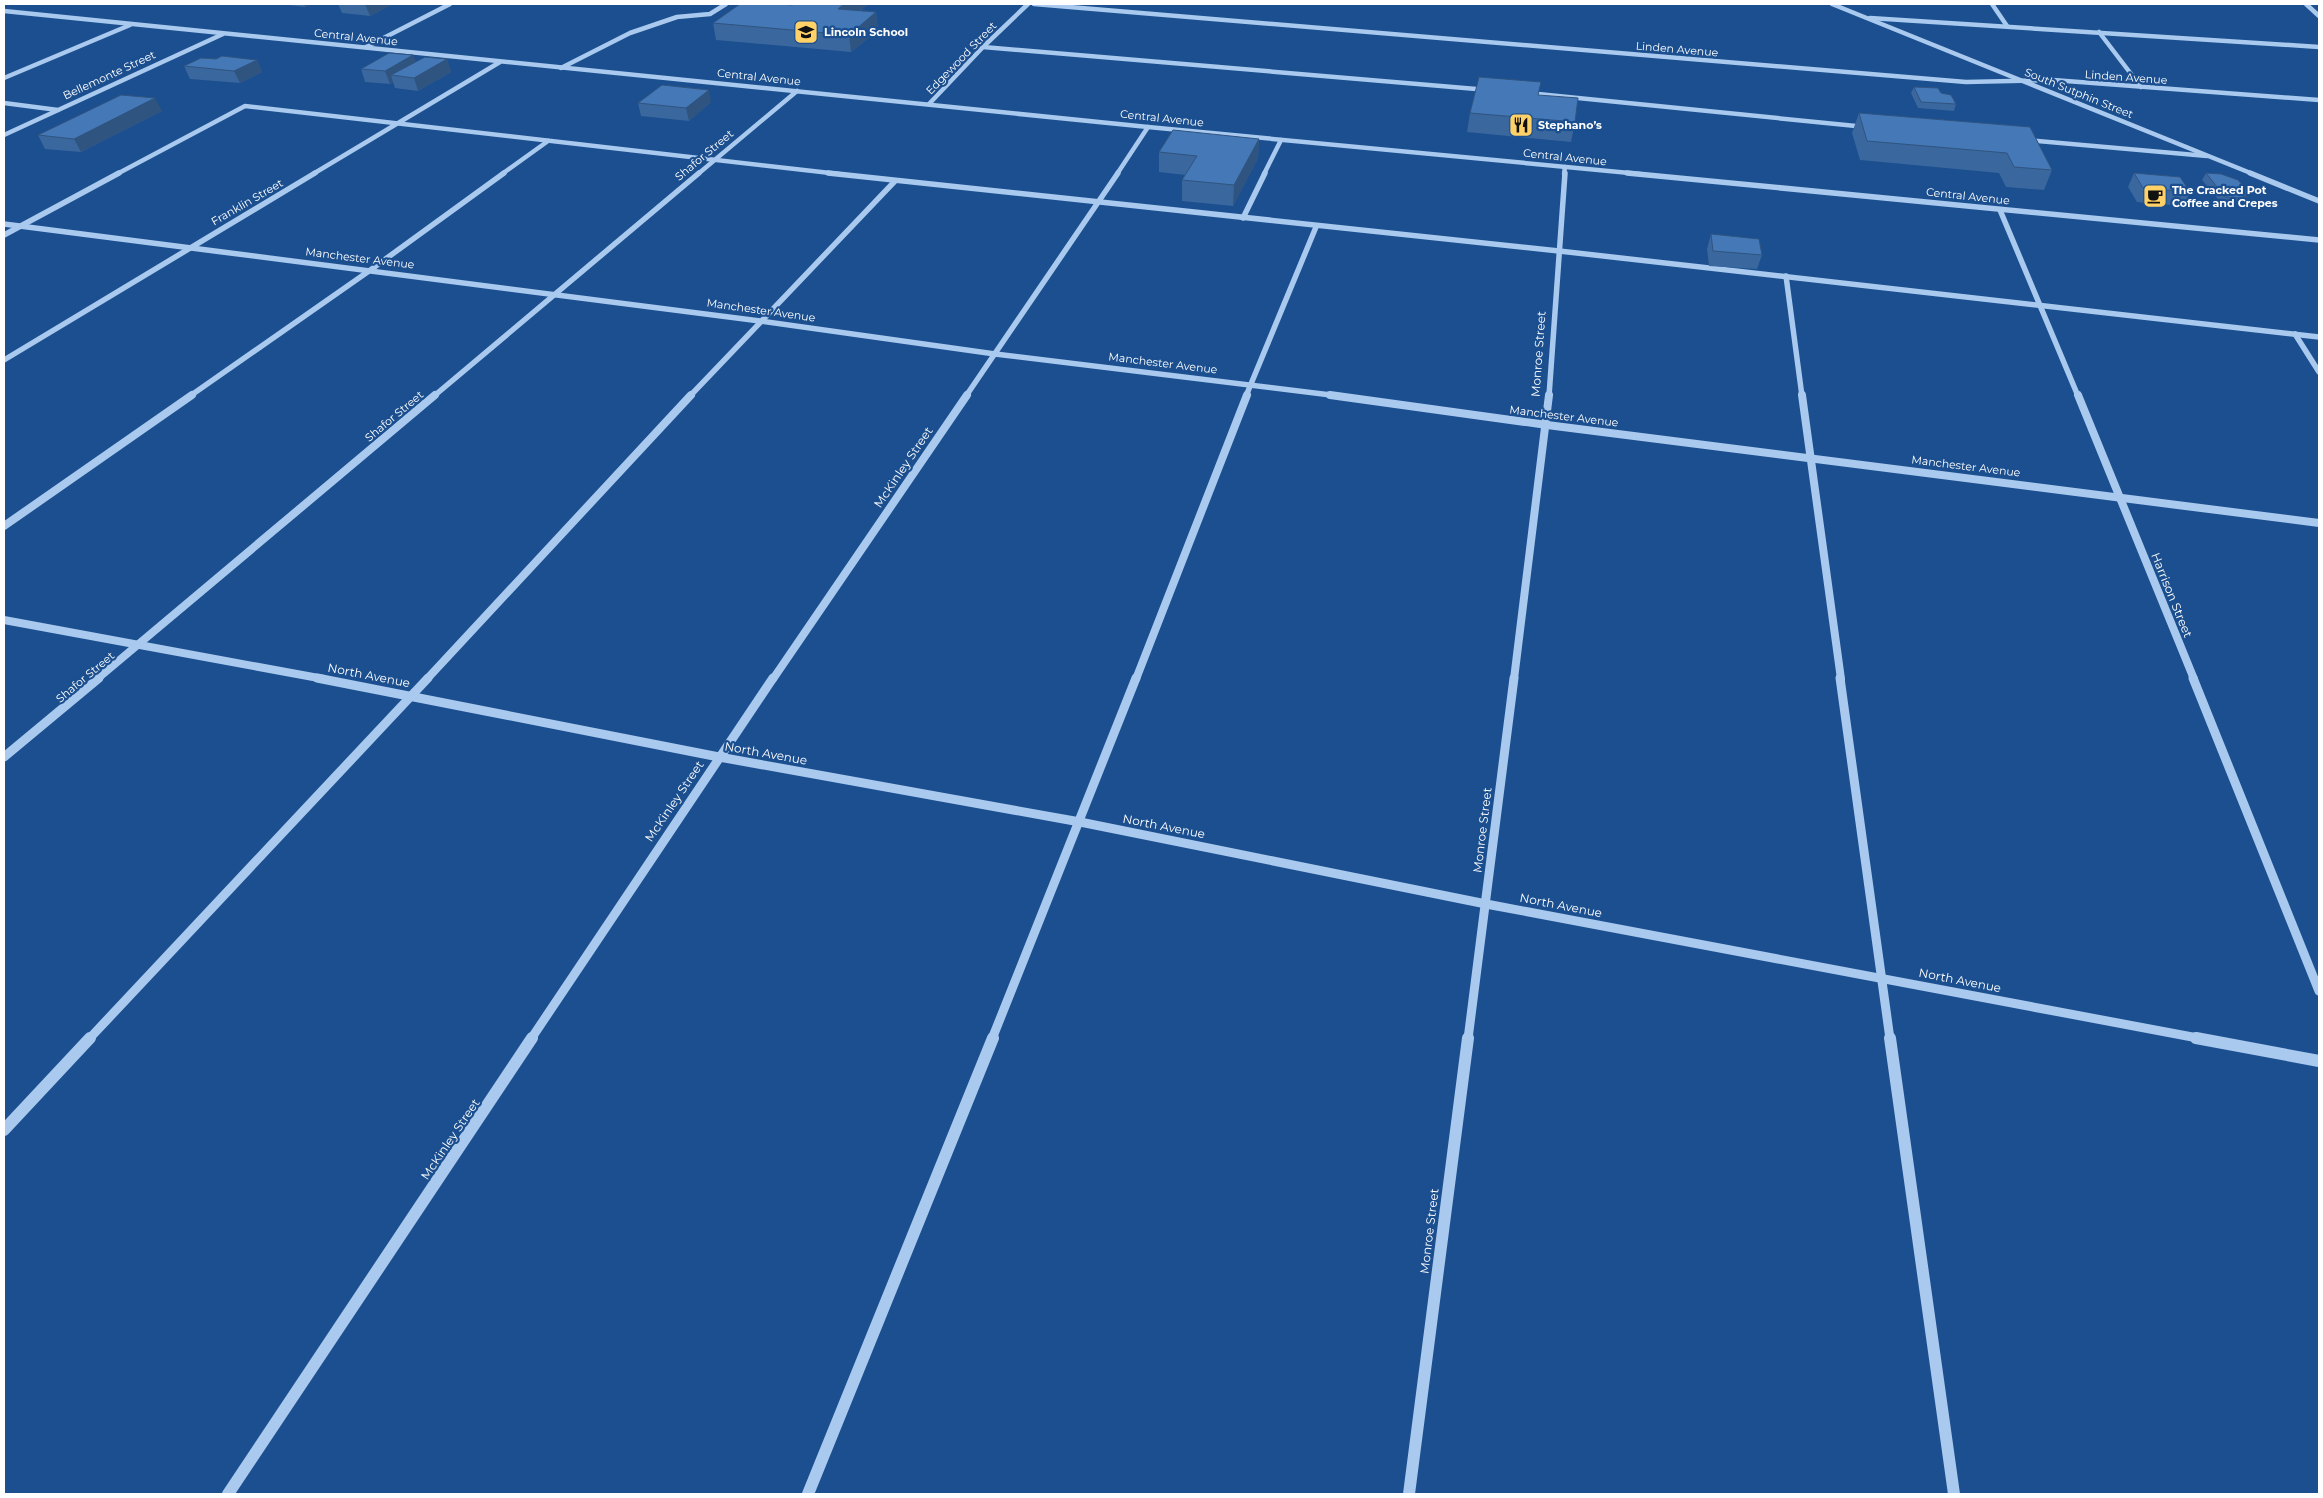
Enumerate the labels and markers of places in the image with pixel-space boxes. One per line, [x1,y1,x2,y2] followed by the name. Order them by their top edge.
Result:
[793,19,819,45] school or university icon: Lincoln School
[824,25,908,39] place label: Lincoln School
[1508,112,1534,138] restaurant icon: Stephano’s
[1538,118,1602,132] place label: Stephano’s
[2142,183,2168,209] cafe icon: The Cracked Pot Coffee and Crepes
[2172,183,2278,210] place label: The Cracked Pot Coffee and Crepes

